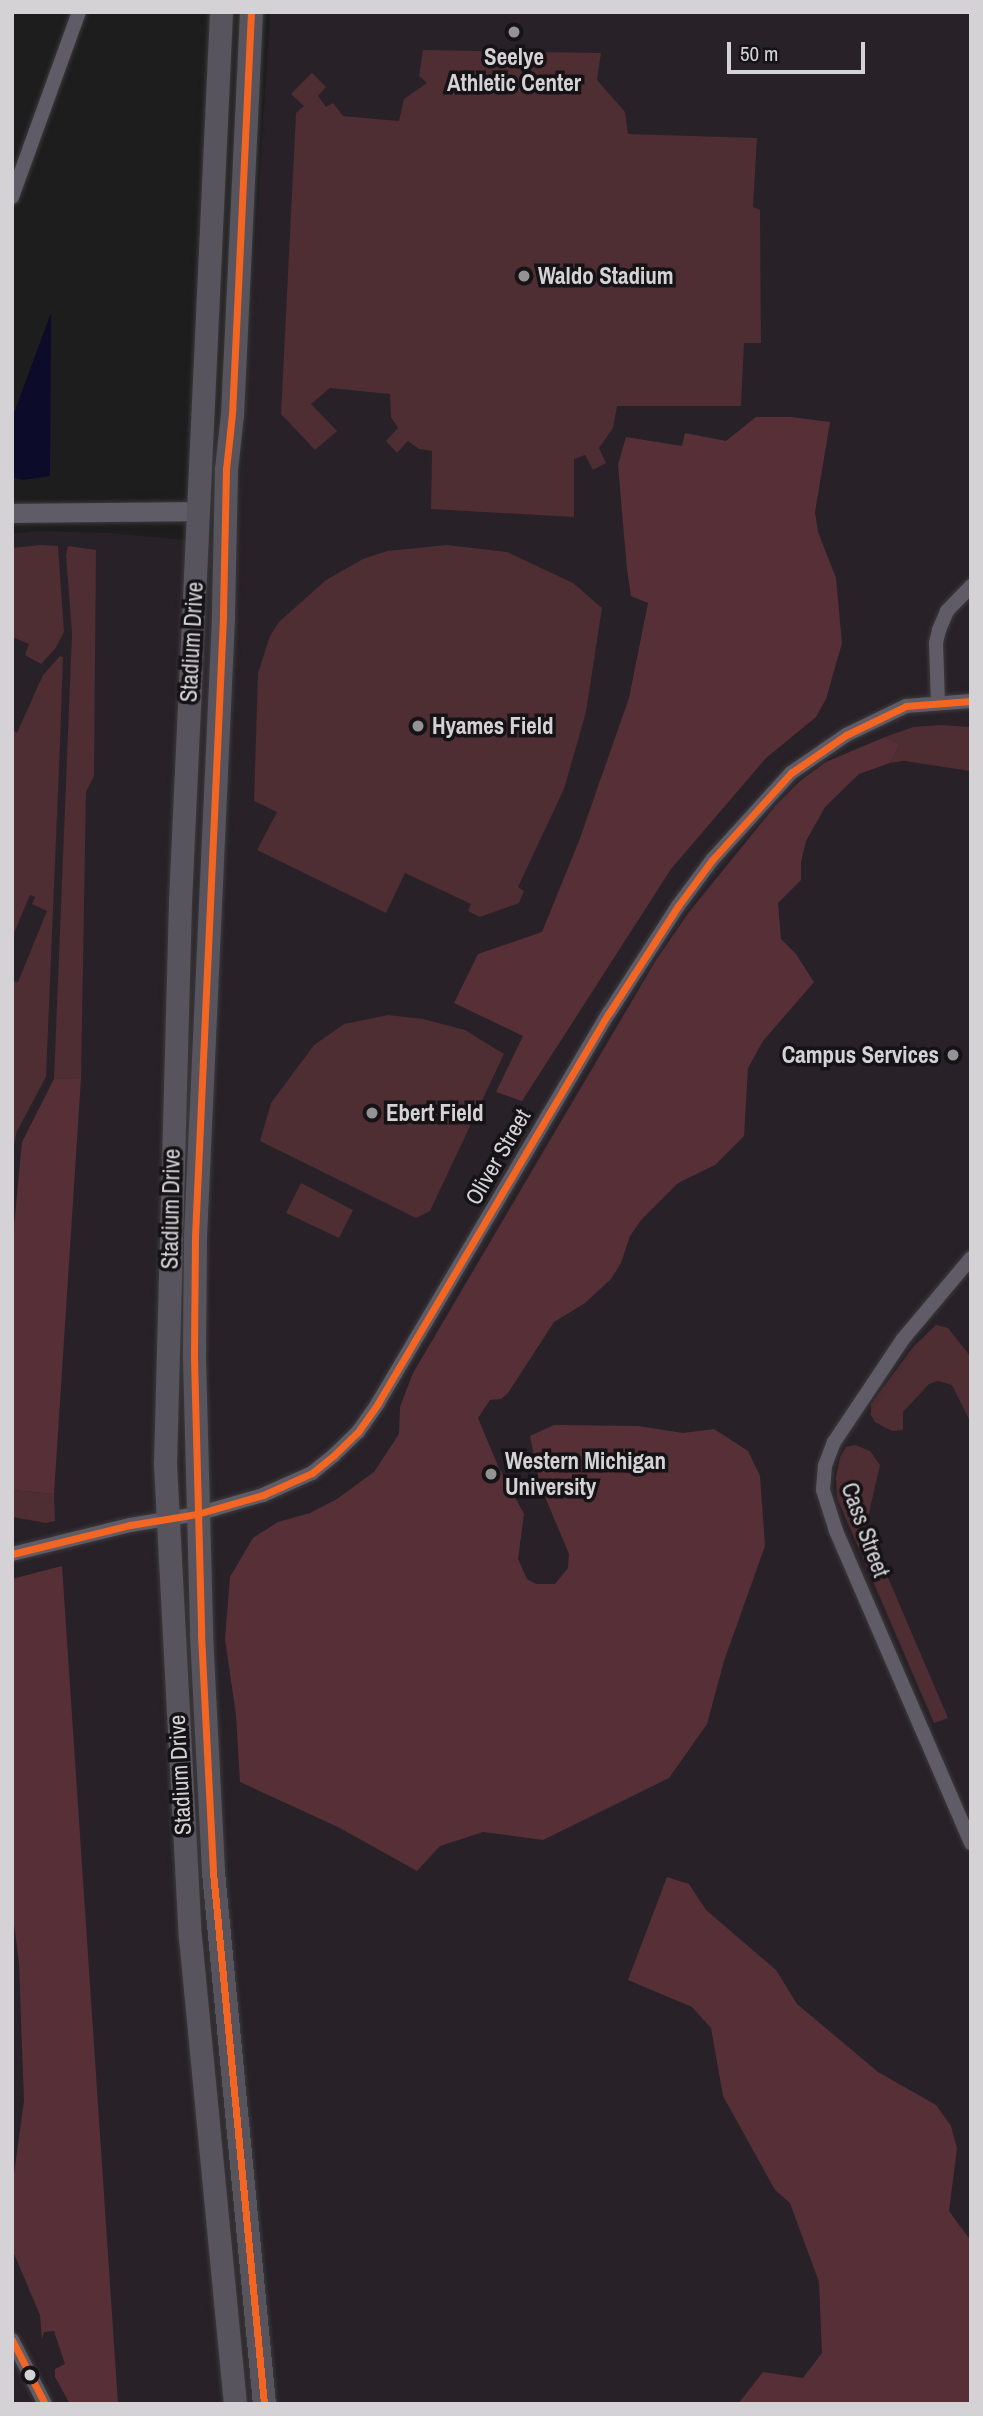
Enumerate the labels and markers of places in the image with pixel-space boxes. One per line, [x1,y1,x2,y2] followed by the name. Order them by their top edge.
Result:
[506,24,522,40] marker: Seelye Athletic Center
[447,43,581,97] place label: Seelye Athletic Center
[538,262,674,290] place label: Waldo Stadium
[516,268,532,284] marker: Waldo Stadium
[432,712,554,740] place label: Hyames Field
[410,718,426,734] marker: Hyames Field
[782,1041,939,1069] place label: Campus Services
[945,1047,961,1063] marker: Campus Services
[386,1099,483,1127] place label: Ebert Field
[364,1105,380,1121] marker: Ebert Field
[505,1447,666,1501] place label: Western Michigan University
[483,1466,499,1482] marker: Western Michigan University
[23,2368,37,2382] unlabelled marker

